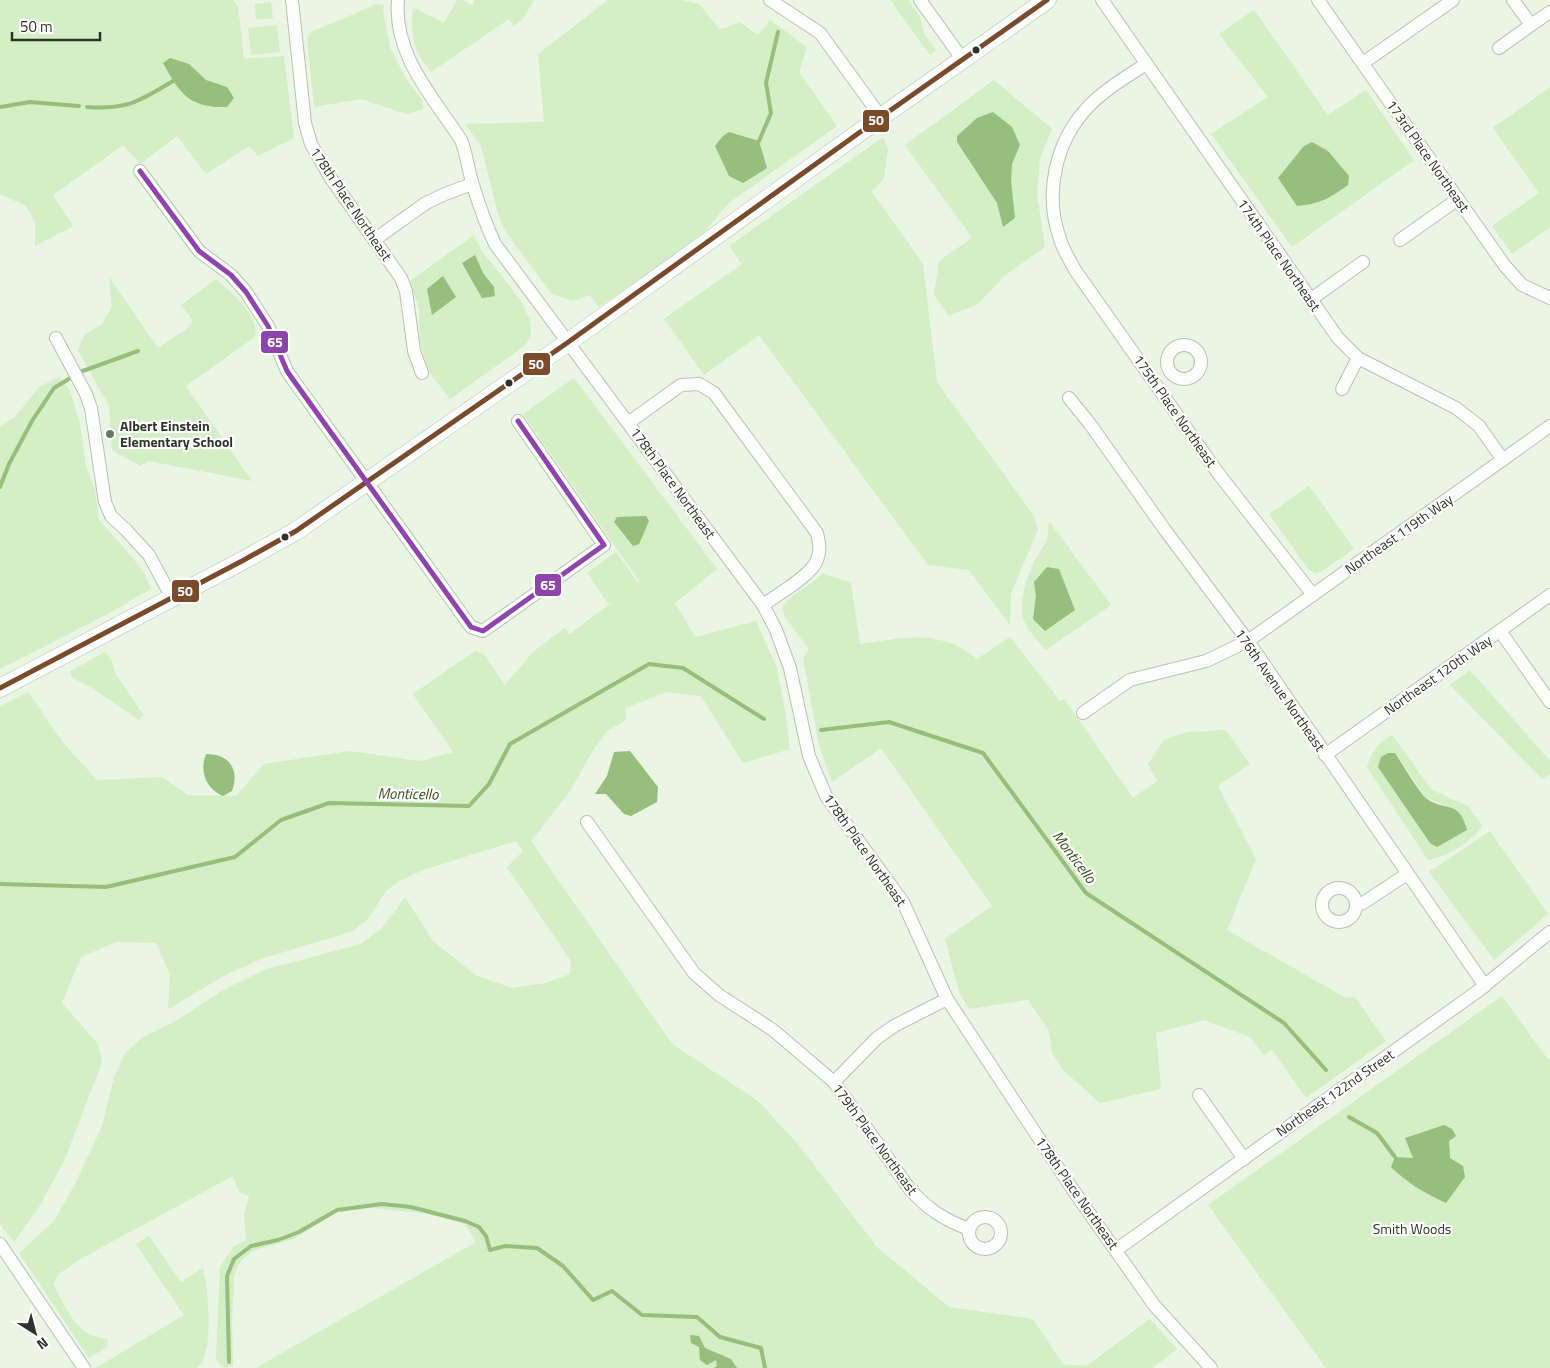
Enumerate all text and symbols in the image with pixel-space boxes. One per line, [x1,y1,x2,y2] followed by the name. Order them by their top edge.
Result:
[12,10,100,42] scale bar
[20,15,53,38] text: 50 m
[971,45,981,55] unlabelled marker
[1382,95,1475,216] street label: 173rd Place Northeast
[862,109,890,133] line badge: 50
[868,109,884,130] text: 50
[305,143,397,265] street label: 178th Place Northeast
[1233,194,1326,315] street label: 174th Place Northeast
[260,330,289,354] line badge: 65
[267,331,283,352] text: 65
[1129,350,1222,471] street label: 175th Place Northeast
[522,352,551,376] line badge: 50
[528,353,544,374] text: 50
[504,378,514,388] unlabelled marker
[120,415,233,452] place label: Albert Einstein Elementary School
[626,423,721,543] street label: 178th Place Northeast
[104,428,116,440] marker: Albert Einstein Elementary School
[1340,488,1457,579] street label: Northeast 119th Way
[280,532,290,542] unlabelled marker
[534,573,562,597] line badge: 65
[540,574,556,595] text: 65
[171,579,200,603] line badge: 50
[177,580,193,601] text: 50
[1230,624,1331,755] street label: 176th Avenue Northeast
[1379,629,1496,720] street label: Northeast 120th Way
[377,781,439,806] water label: Monticello
[819,789,912,910] street label: 178th Place Northeast
[1047,825,1102,888] water label: Monticello
[1271,1044,1398,1141] street label: Northeast 122nd Street
[828,1079,923,1199] street label: 179th Place Northeast
[1031,1132,1124,1253] street label: 178th Place Northeast
[1373,1218,1451,1239] park label: Smith Woods
[10,1308,60,1358] north arrow
[33,1333,53,1355] text: N

